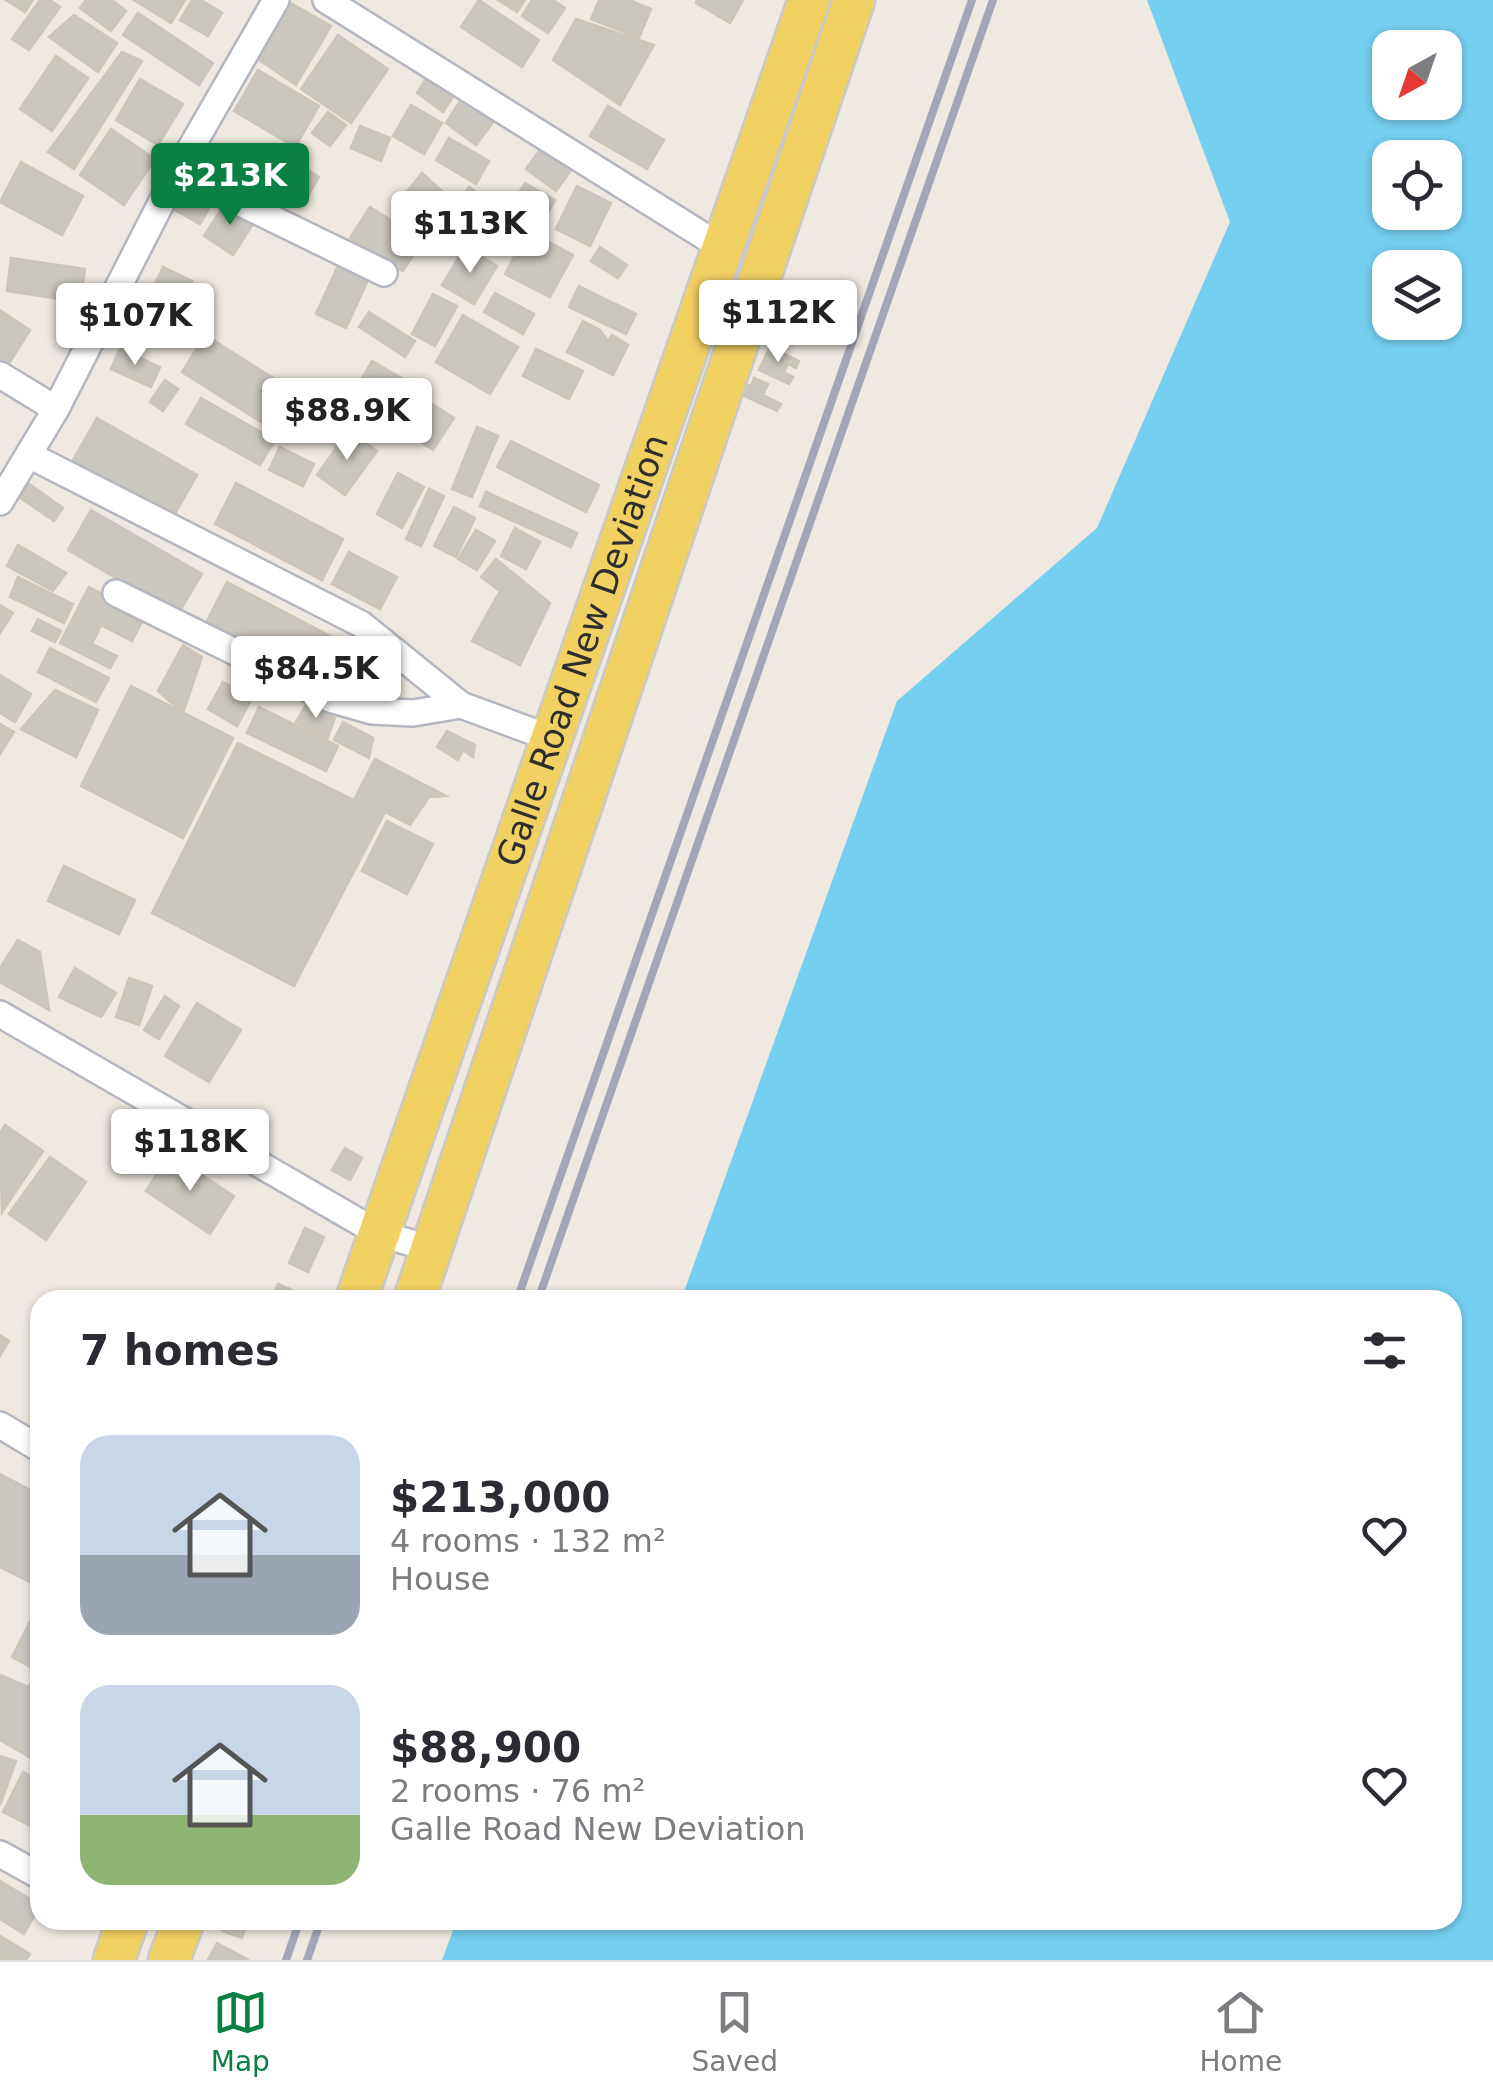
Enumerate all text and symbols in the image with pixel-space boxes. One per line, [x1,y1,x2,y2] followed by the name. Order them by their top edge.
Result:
[1372,30,1462,120] north arrow
[1372,30,1462,340] map controls
[1372,140,1462,230] button: locate
[160,143,300,228] pin: $213K
[173,156,287,194] text: $213K
[400,191,540,276] pin: $113K
[413,204,527,242] text: $113K
[1372,250,1462,340] button: layers
[708,280,848,365] pin: $112K
[65,283,205,368] pin: $107K
[721,293,835,331] text: $112K
[78,296,192,334] text: $107K
[266,378,428,463] pin: $88.9K
[284,391,410,429] text: $88.9K
[489,429,676,872] street label: Galle Road New Deviation
[235,636,397,721] pin: $84.5K
[253,649,379,687] text: $84.5K
[120,1109,260,1194] pin: $118K
[133,1122,247,1160] text: $118K
[1357,1323,1412,1378] icon: filters
[80,1326,280,1375] text: 7 homes
[390,1473,611,1522] text: $213,000
[160,1475,280,1595] icon: home
[1357,1508,1412,1563] icon: heart
[390,1522,666,1560] text: 4 rooms · 132 m²
[390,1560,490,1598] text: House
[390,1723,581,1772] text: $88,900
[160,1725,280,1845] icon: home
[1357,1758,1412,1813] icon: heart
[390,1772,645,1810] text: 2 rooms · 76 m²
[390,1810,806,1848] text: Galle Road New Deviation
[211,1985,270,2078] tab: Map
[691,1985,778,2078] tab: Saved
[1200,1985,1282,2078] tab: Home

